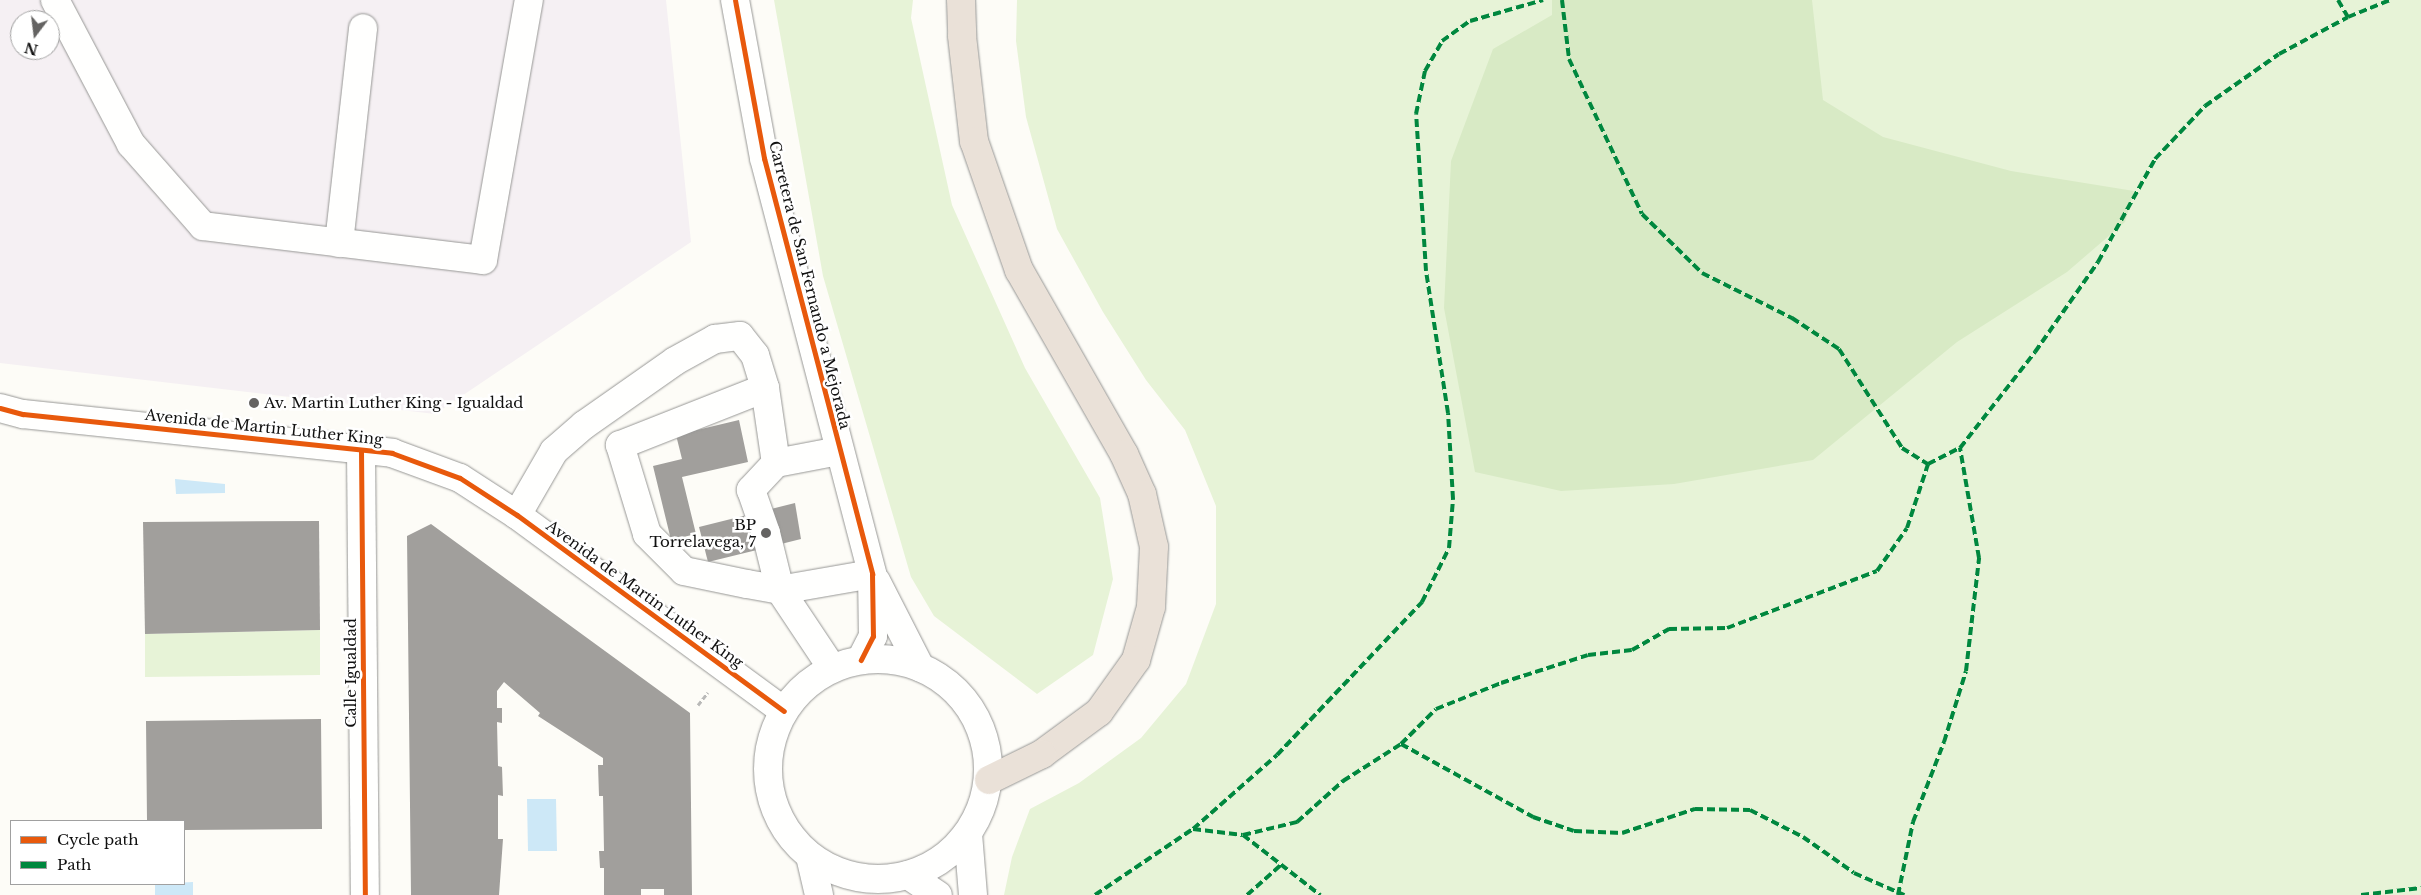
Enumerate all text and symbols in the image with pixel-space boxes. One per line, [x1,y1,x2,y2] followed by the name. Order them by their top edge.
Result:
[10,10,60,60] north arrow
[23,38,40,59] text: N
[765,139,855,431] street label: Carretera de San Fernando a Mejorada
[264,394,524,412] place label: Av. Martin Luther King - Igualdad
[248,397,260,409] marker: Av. Martin Luther King - Igualdad
[144,406,384,448] street label: Avenida de Martin Luther King
[650,515,756,550] place label: BP Torrelavega, 7
[543,516,747,672] street label: Avenida de Martin Luther King
[760,527,772,539] marker: BP Torrelavega, 7
[342,618,360,728] street label: Calle Igualdad
[10,820,185,885] legend
[57,830,139,849] text: Cycle path
[57,855,91,874] text: Path

